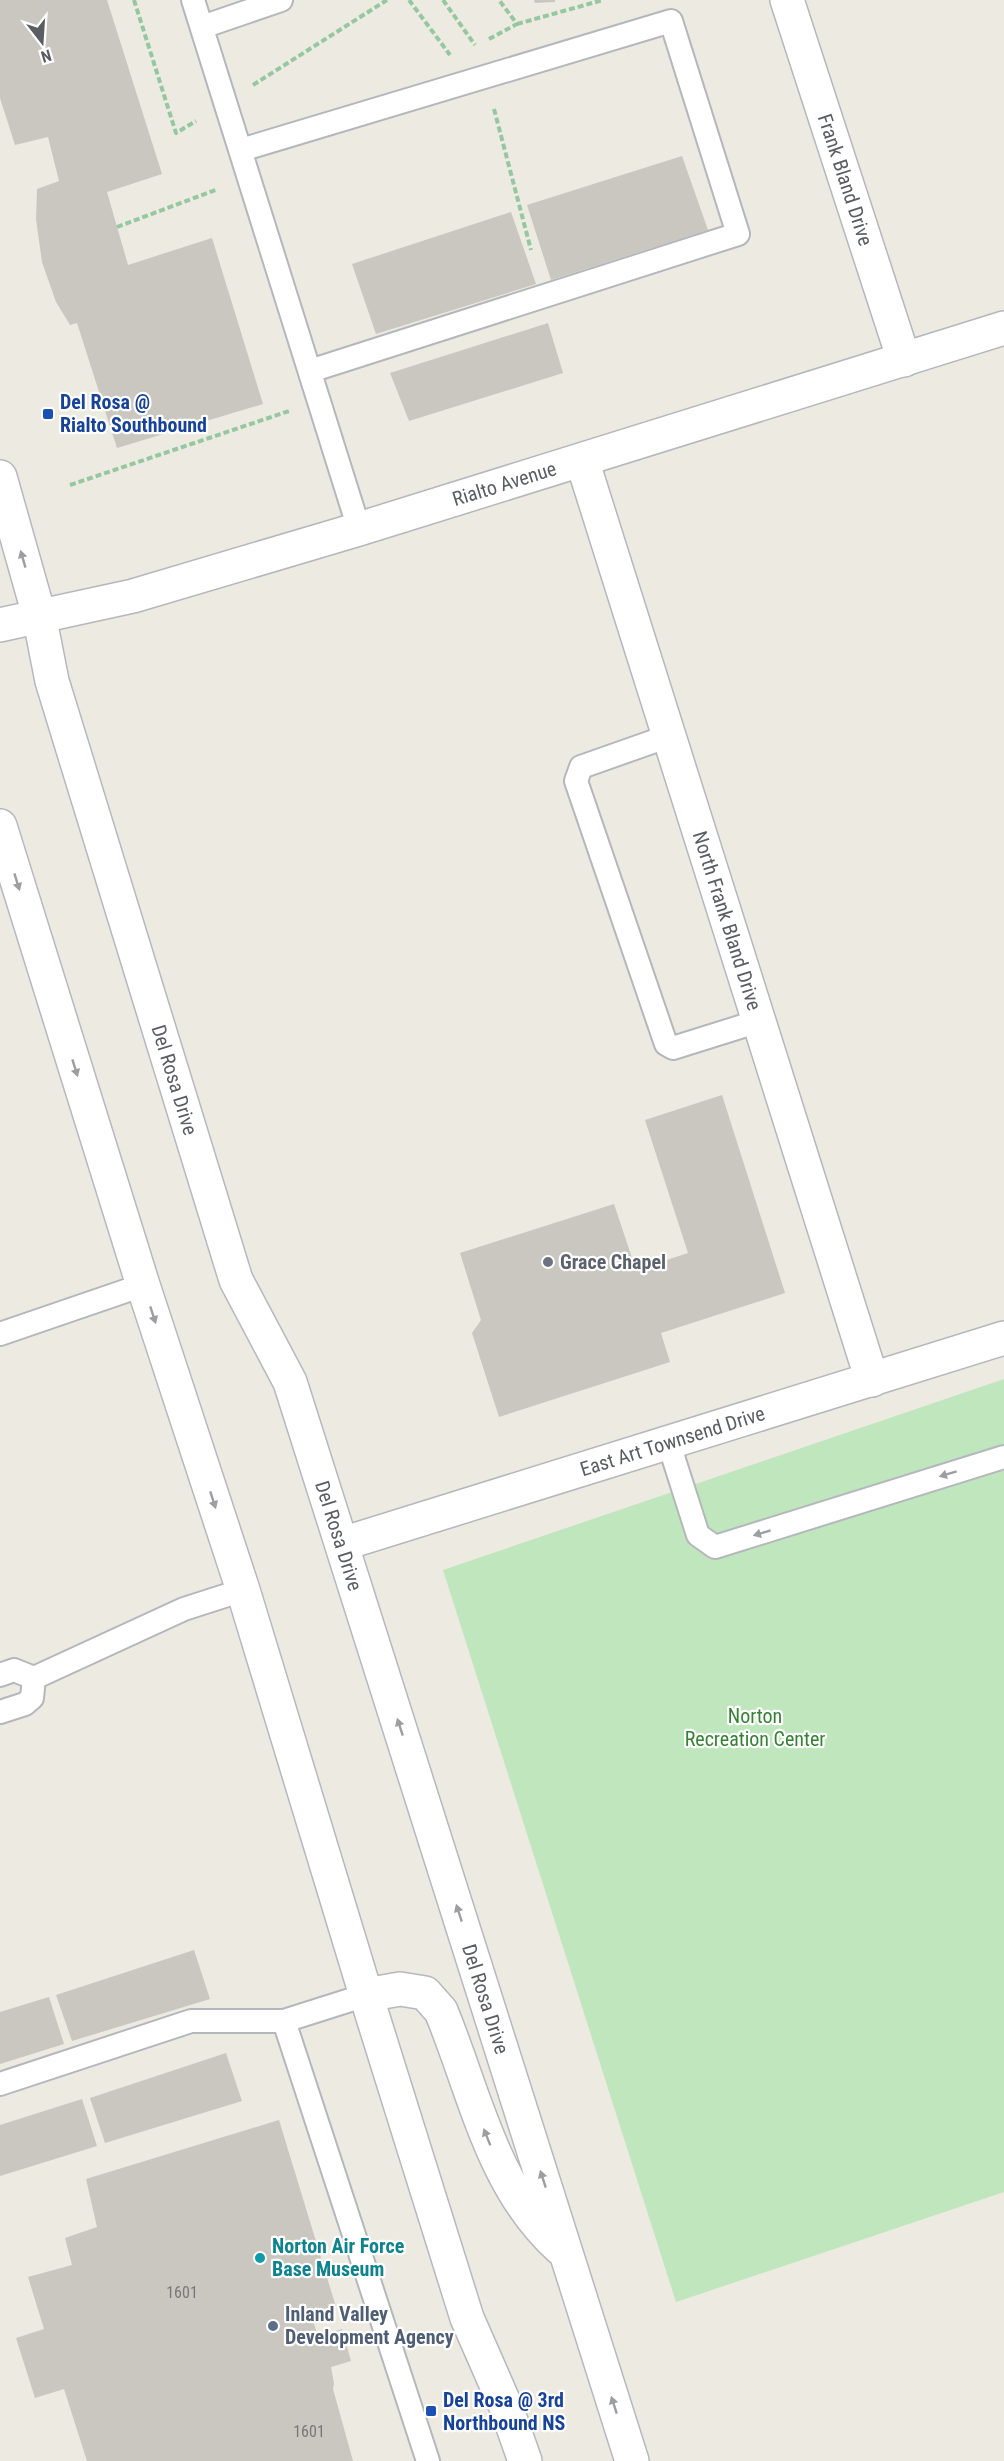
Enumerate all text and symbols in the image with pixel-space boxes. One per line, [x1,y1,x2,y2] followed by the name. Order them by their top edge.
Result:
[12,12,72,72] north arrow
[39,45,54,66] text: N
[813,111,878,249] street label: Frank Bland Drive
[60,390,207,437] place label: Del Rosa @ Rialto Southbound
[41,407,55,421] marker: Del Rosa @ Rialto Southbound
[449,456,559,511] street label: Rialto Avenue
[18,549,27,567] one-way arrow
[688,828,767,1013] street label: North Frank Bland Drive
[13,873,23,891] one-way arrow
[146,1022,203,1138] street label: Del Rosa Drive
[71,1059,81,1077] one-way arrow
[560,1250,666,1274] place label: Grace Chapel
[541,1255,555,1269] marker: Grace Chapel
[148,1306,158,1324] one-way arrow
[577,1401,768,1481] street label: East Art Townsend Drive
[939,1470,957,1480] one-way arrow
[310,1478,367,1594] street label: Del Rosa Drive
[209,1491,219,1509] one-way arrow
[753,1528,771,1538] one-way arrow
[685,1704,825,1751] park label: Norton Recreation Center
[394,1718,404,1736] one-way arrow
[453,1904,463,1922] one-way arrow
[457,1941,514,2057] street label: Del Rosa Drive
[482,2128,491,2146] one-way arrow
[538,2170,547,2188] one-way arrow
[272,2234,404,2281] place label: Norton Air Force Base Museum
[253,2251,267,2265] marker: Norton Air Force Base Museum
[166,2283,198,2302] house number: 1601
[285,2302,454,2349] place label: Inland Valley Development Agency
[266,2319,280,2333] marker: Inland Valley Development Agency
[443,2388,566,2435] place label: Del Rosa @ 3rd Northbound NS
[609,2396,618,2414] one-way arrow
[424,2404,438,2418] marker: Del Rosa @ 3rd Northbound NS
[293,2422,325,2441] house number: 1601

